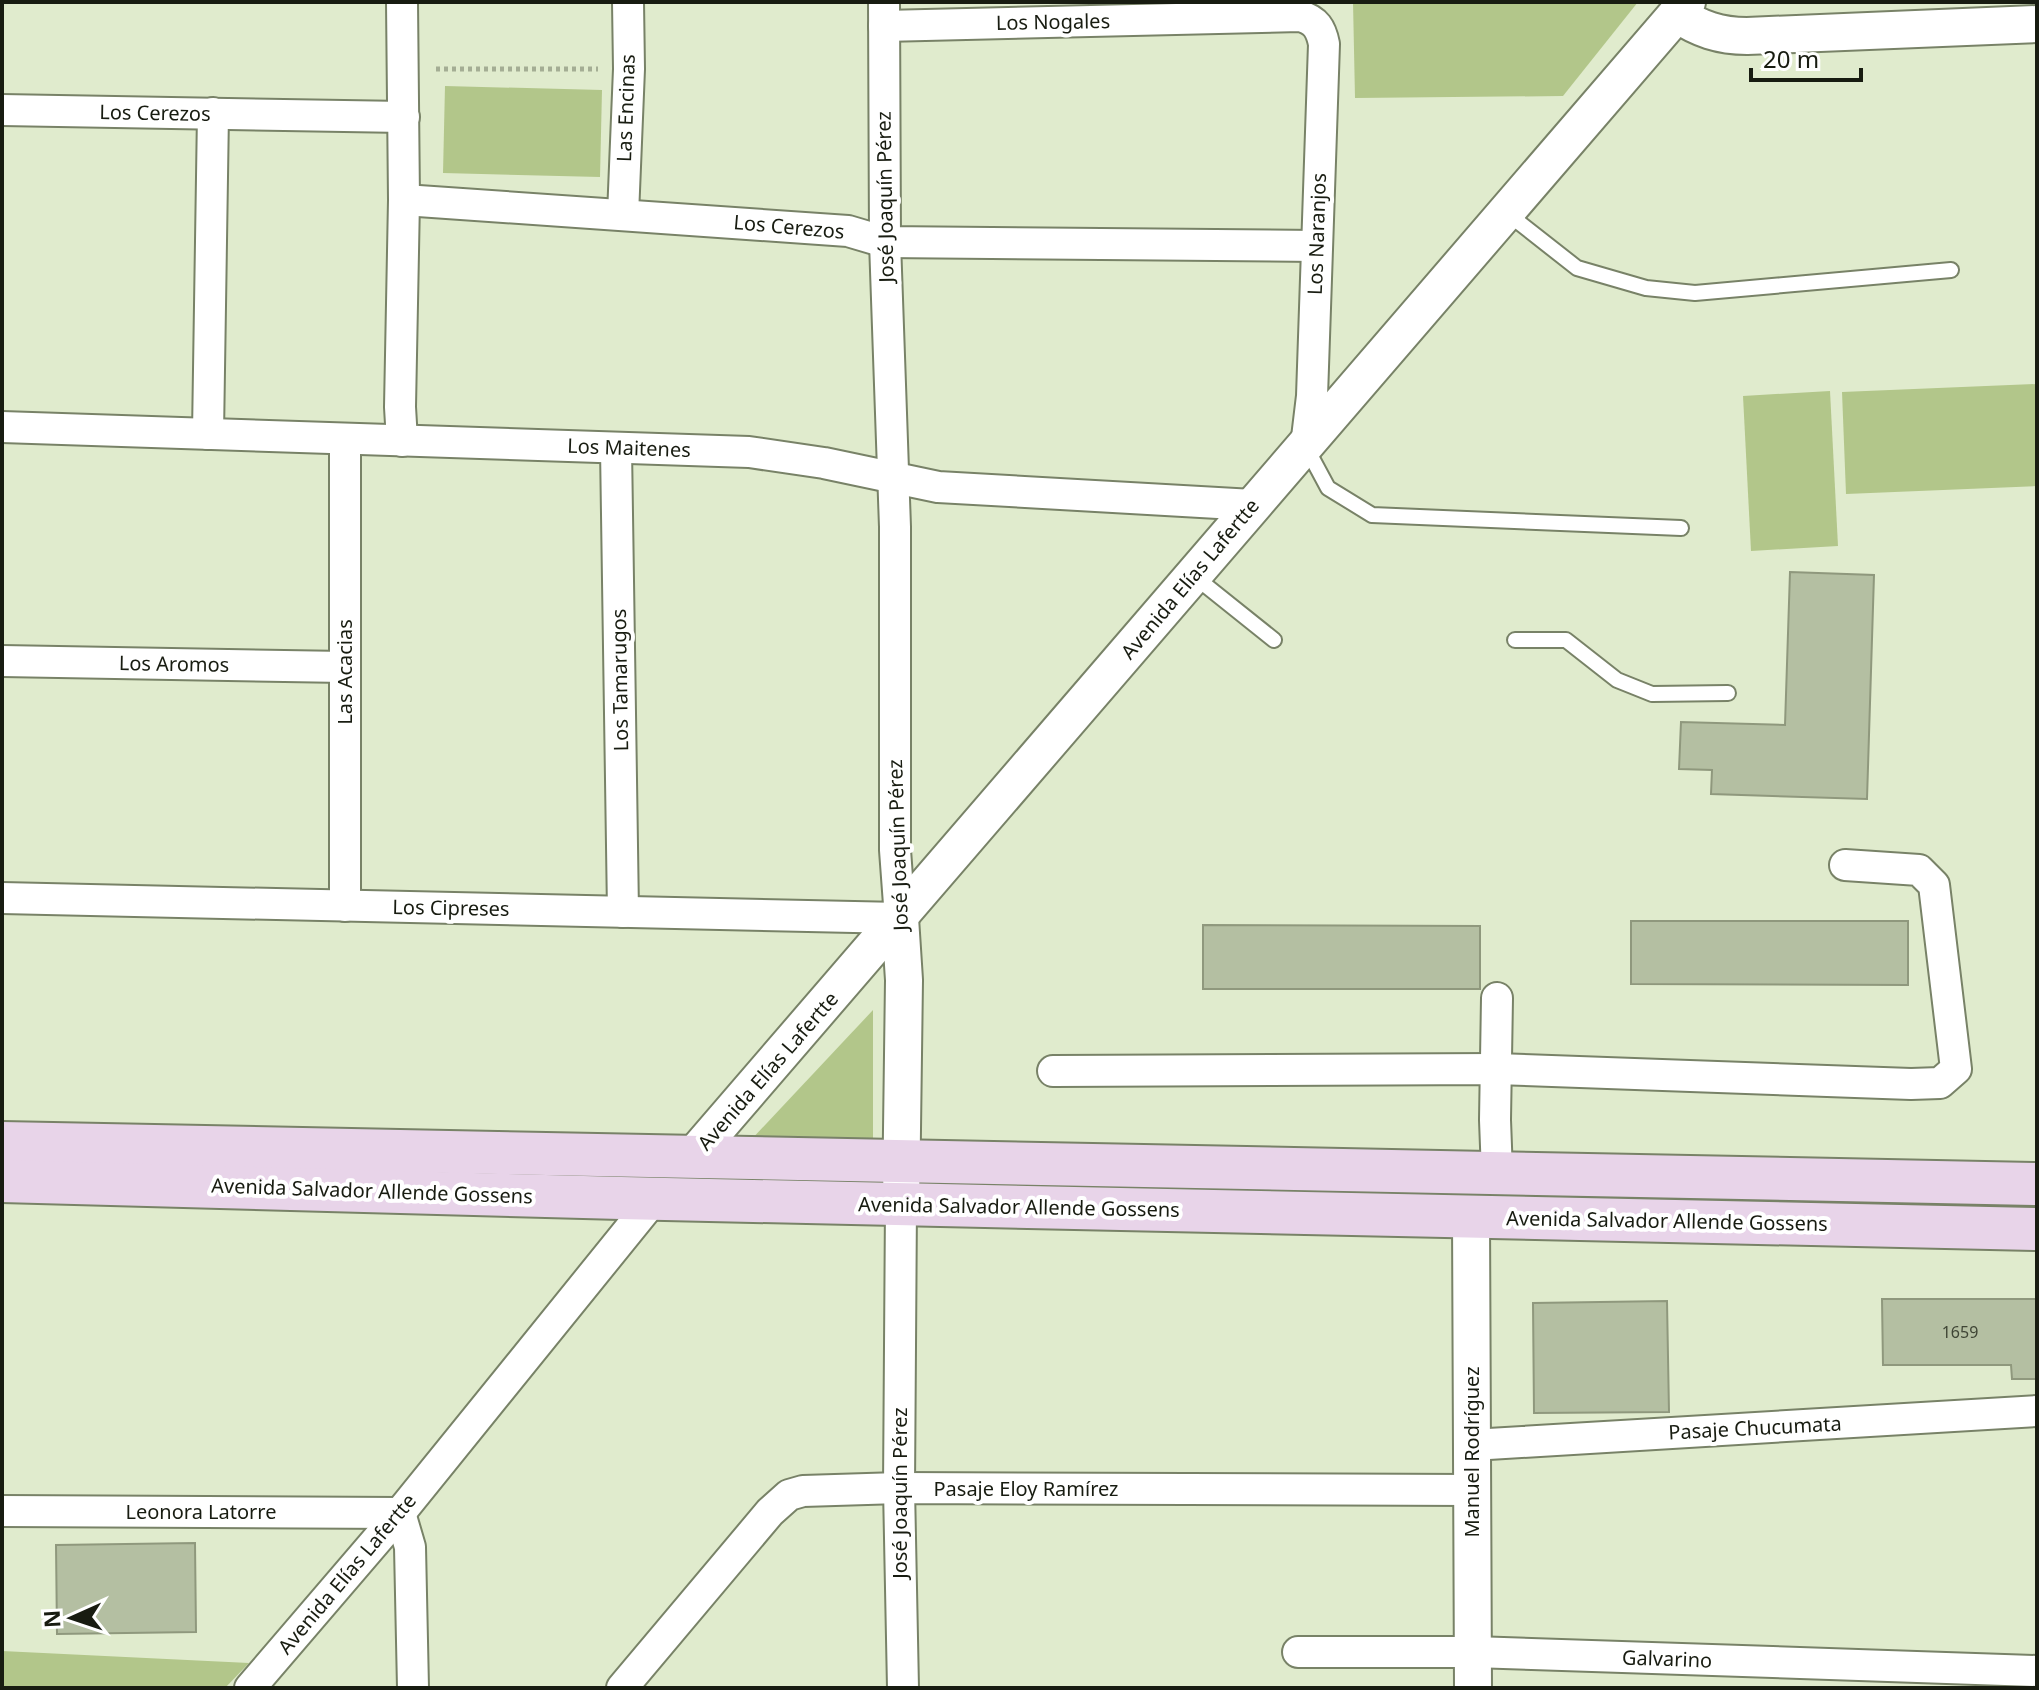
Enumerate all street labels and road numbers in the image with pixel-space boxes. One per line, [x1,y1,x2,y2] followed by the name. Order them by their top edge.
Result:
[996,7,1110,36] street label: Los Nogales
[610,54,641,162] street label: Las Encinas
[99,98,211,127] street label: Los Cerezos
[870,111,900,285] street label: José Joaquín Pérez
[1301,173,1332,295] street label: Los Naranjos
[732,208,846,245] street label: Los Cerezos
[567,432,691,463] street label: Los Maitenes
[1114,493,1265,665] street label: Avenida Elías Lafertte
[605,608,634,752] street label: Los Tamarugos
[331,619,358,725] street label: Las Acacias
[119,649,229,678] street label: Los Aromos
[881,759,914,933] street label: José Joaquín Pérez
[392,893,510,922] street label: Los Cipreses
[691,986,844,1156] street label: Avenida Elías Lafertte
[211,1171,533,1210] street label: Avenida Salvador Allende Gossens
[858,1190,1180,1223] street label: Avenida Salvador Allende Gossens
[1506,1204,1828,1237] street label: Avenida Salvador Allende Gossens
[1458,1366,1485,1538] street label: Manuel Rodríguez
[886,1407,913,1581] street label: José Joaquín Pérez
[1668,1409,1842,1446] street label: Pasaje Chucumata
[934,1475,1119,1502] street label: Pasaje Eloy Ramírez
[271,1488,422,1660] street label: Avenida Elías Lafertte
[125,1498,277,1525] street label: Leonora Latorre
[1621,1643,1713,1674] street label: Galvarino

